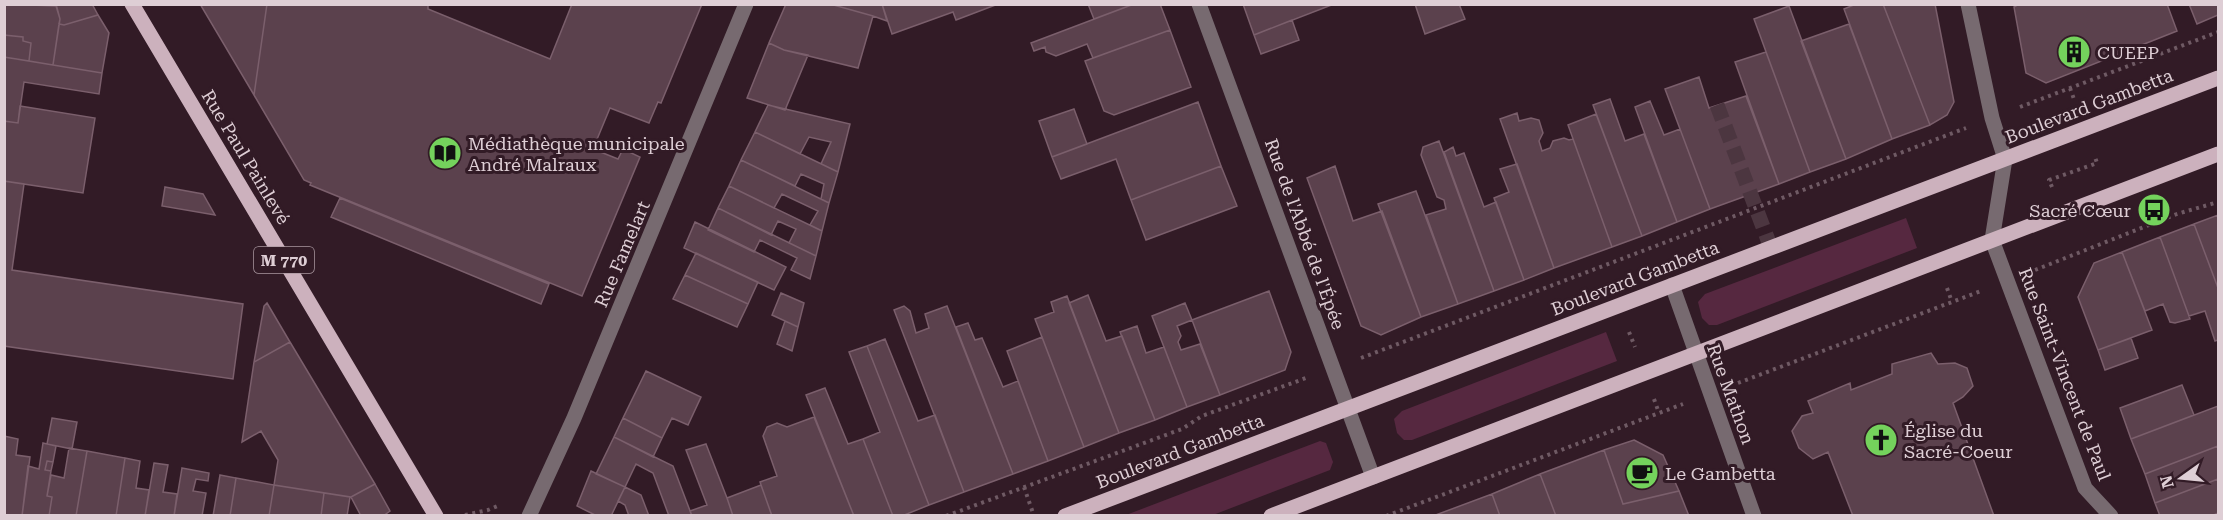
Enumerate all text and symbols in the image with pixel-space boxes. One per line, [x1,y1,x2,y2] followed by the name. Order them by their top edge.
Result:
[2056,34,2092,70] building icon: CUEEP
[2097,42,2159,63] place label: CUEEP
[2002,64,2176,148] street label: Boulevard Gambetta
[198,86,294,228] street label: Rue Paul Painlevé
[468,133,685,175] place label: Médiathèque municipale André Malraux
[427,135,463,171] library icon: Médiathèque municipale André Malraux
[1261,136,1349,332] street label: Rue de l'Abbé de l'Épée
[2136,192,2172,228] bus stop icon: Sacré Cœur
[590,197,654,310] street label: Rue Famelart
[2029,200,2131,221] place label: Sacré Cœur
[1548,236,1722,320] street label: Boulevard Gambetta
[254,247,314,273] road number: M 770
[2015,265,2116,484] street label: Rue Saint-Vincent de Paul
[1703,341,1759,447] street label: Rue Mathon
[1093,409,1267,493] street label: Boulevard Gambetta
[1904,420,2013,462] place label: Église du Sacré-Coeur
[1863,422,1899,458] church icon: Église du Sacré-Coeur
[2151,448,2211,508] north arrow
[1624,455,1660,491] cafe icon: Le Gambetta
[1665,463,1776,484] place label: Le Gambetta
[2156,473,2178,490] text: N

